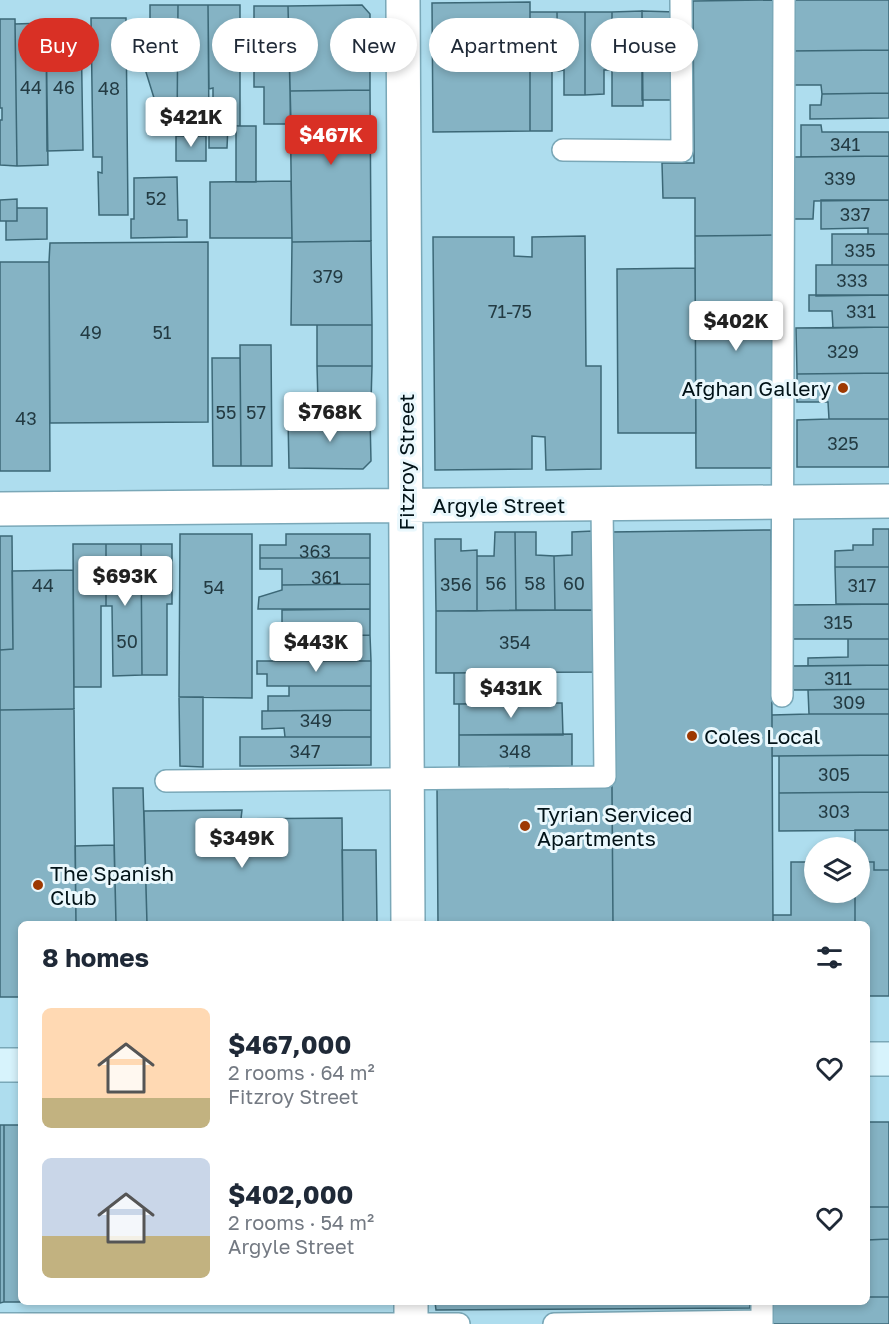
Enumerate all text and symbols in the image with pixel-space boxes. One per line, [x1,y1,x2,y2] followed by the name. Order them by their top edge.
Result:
[18,18,99,72] chip: Buy
[111,18,200,72] chip: Rent
[212,18,318,72] chip: Filters
[330,18,417,72] chip: New
[429,18,579,72] chip: Apartment
[591,18,698,72] chip: House
[20,76,42,98] house number: 44
[53,76,75,98] house number: 46
[98,77,120,99] house number: 48
[149,97,233,148] pin: $421K
[160,104,222,128] text: $421K
[289,115,373,166] pin: $467K
[299,122,363,146] text: $467K
[830,133,860,155] house number: 341
[824,167,856,189] house number: 339
[146,187,166,209] house number: 52
[840,203,870,225] house number: 337
[844,239,876,261] house number: 335
[313,265,343,287] house number: 379
[836,269,868,291] house number: 333
[488,300,532,322] house number: 71-75
[846,300,876,322] house number: 331
[694,301,778,352] pin: $402K
[703,308,769,332] text: $402K
[80,321,102,343] house number: 49
[152,321,172,343] house number: 51
[827,340,859,362] house number: 329
[681,375,831,401] place label: Afghan Gallery
[836,381,850,395] marker: Afghan Gallery
[288,392,372,443] pin: $768K
[393,394,419,530] street label: Fitzroy Street
[298,399,362,423] text: $768K
[216,401,236,423] house number: 55
[246,401,266,423] house number: 57
[15,407,37,429] house number: 43
[827,432,859,454] house number: 325
[433,492,565,518] street label: Argyle Street
[299,540,331,562] house number: 363
[83,556,167,607] pin: $693K
[92,563,158,587] text: $693K
[311,566,341,588] house number: 361
[485,572,507,594] house number: 56
[524,572,546,594] house number: 58
[563,572,585,594] house number: 60
[440,573,472,595] house number: 356
[32,574,54,596] house number: 44
[848,574,876,596] house number: 317
[203,576,225,598] house number: 54
[823,611,853,633] house number: 315
[274,622,358,673] pin: $443K
[283,629,349,653] text: $443K
[116,630,138,652] house number: 50
[499,631,531,653] house number: 354
[824,667,852,689] house number: 311
[469,668,553,719] pin: $431K
[480,675,542,699] text: $431K
[833,691,865,713] house number: 309
[300,709,332,731] house number: 349
[704,723,820,749] place label: Coles Local
[685,729,699,743] marker: Coles Local
[289,740,321,762] house number: 347
[499,740,531,762] house number: 348
[818,763,850,785] house number: 305
[818,800,850,822] house number: 303
[537,801,692,851] place label: Tyrian Serviced Apartments
[200,818,284,869] pin: $349K
[518,819,532,833] marker: Tyrian Serviced Apartments
[209,825,275,849] text: $349K
[804,837,870,903] map controls
[804,837,870,903] button: layers
[50,860,174,910] place label: The Spanish Club
[31,878,45,892] marker: The Spanish Club
[813,941,846,974] icon: filters
[42,942,149,973] text: 8 homes
[228,1029,351,1060] text: $467,000
[90,1032,162,1104] icon: home
[813,1052,846,1085] icon: heart
[228,1060,375,1084] text: 2 rooms · 64 m²
[228,1084,358,1108] text: Fitzroy Street
[228,1179,353,1210] text: $402,000
[90,1182,162,1254] icon: home
[813,1202,846,1235] icon: heart
[228,1210,374,1234] text: 2 rooms · 54 m²
[228,1234,355,1258] text: Argyle Street

